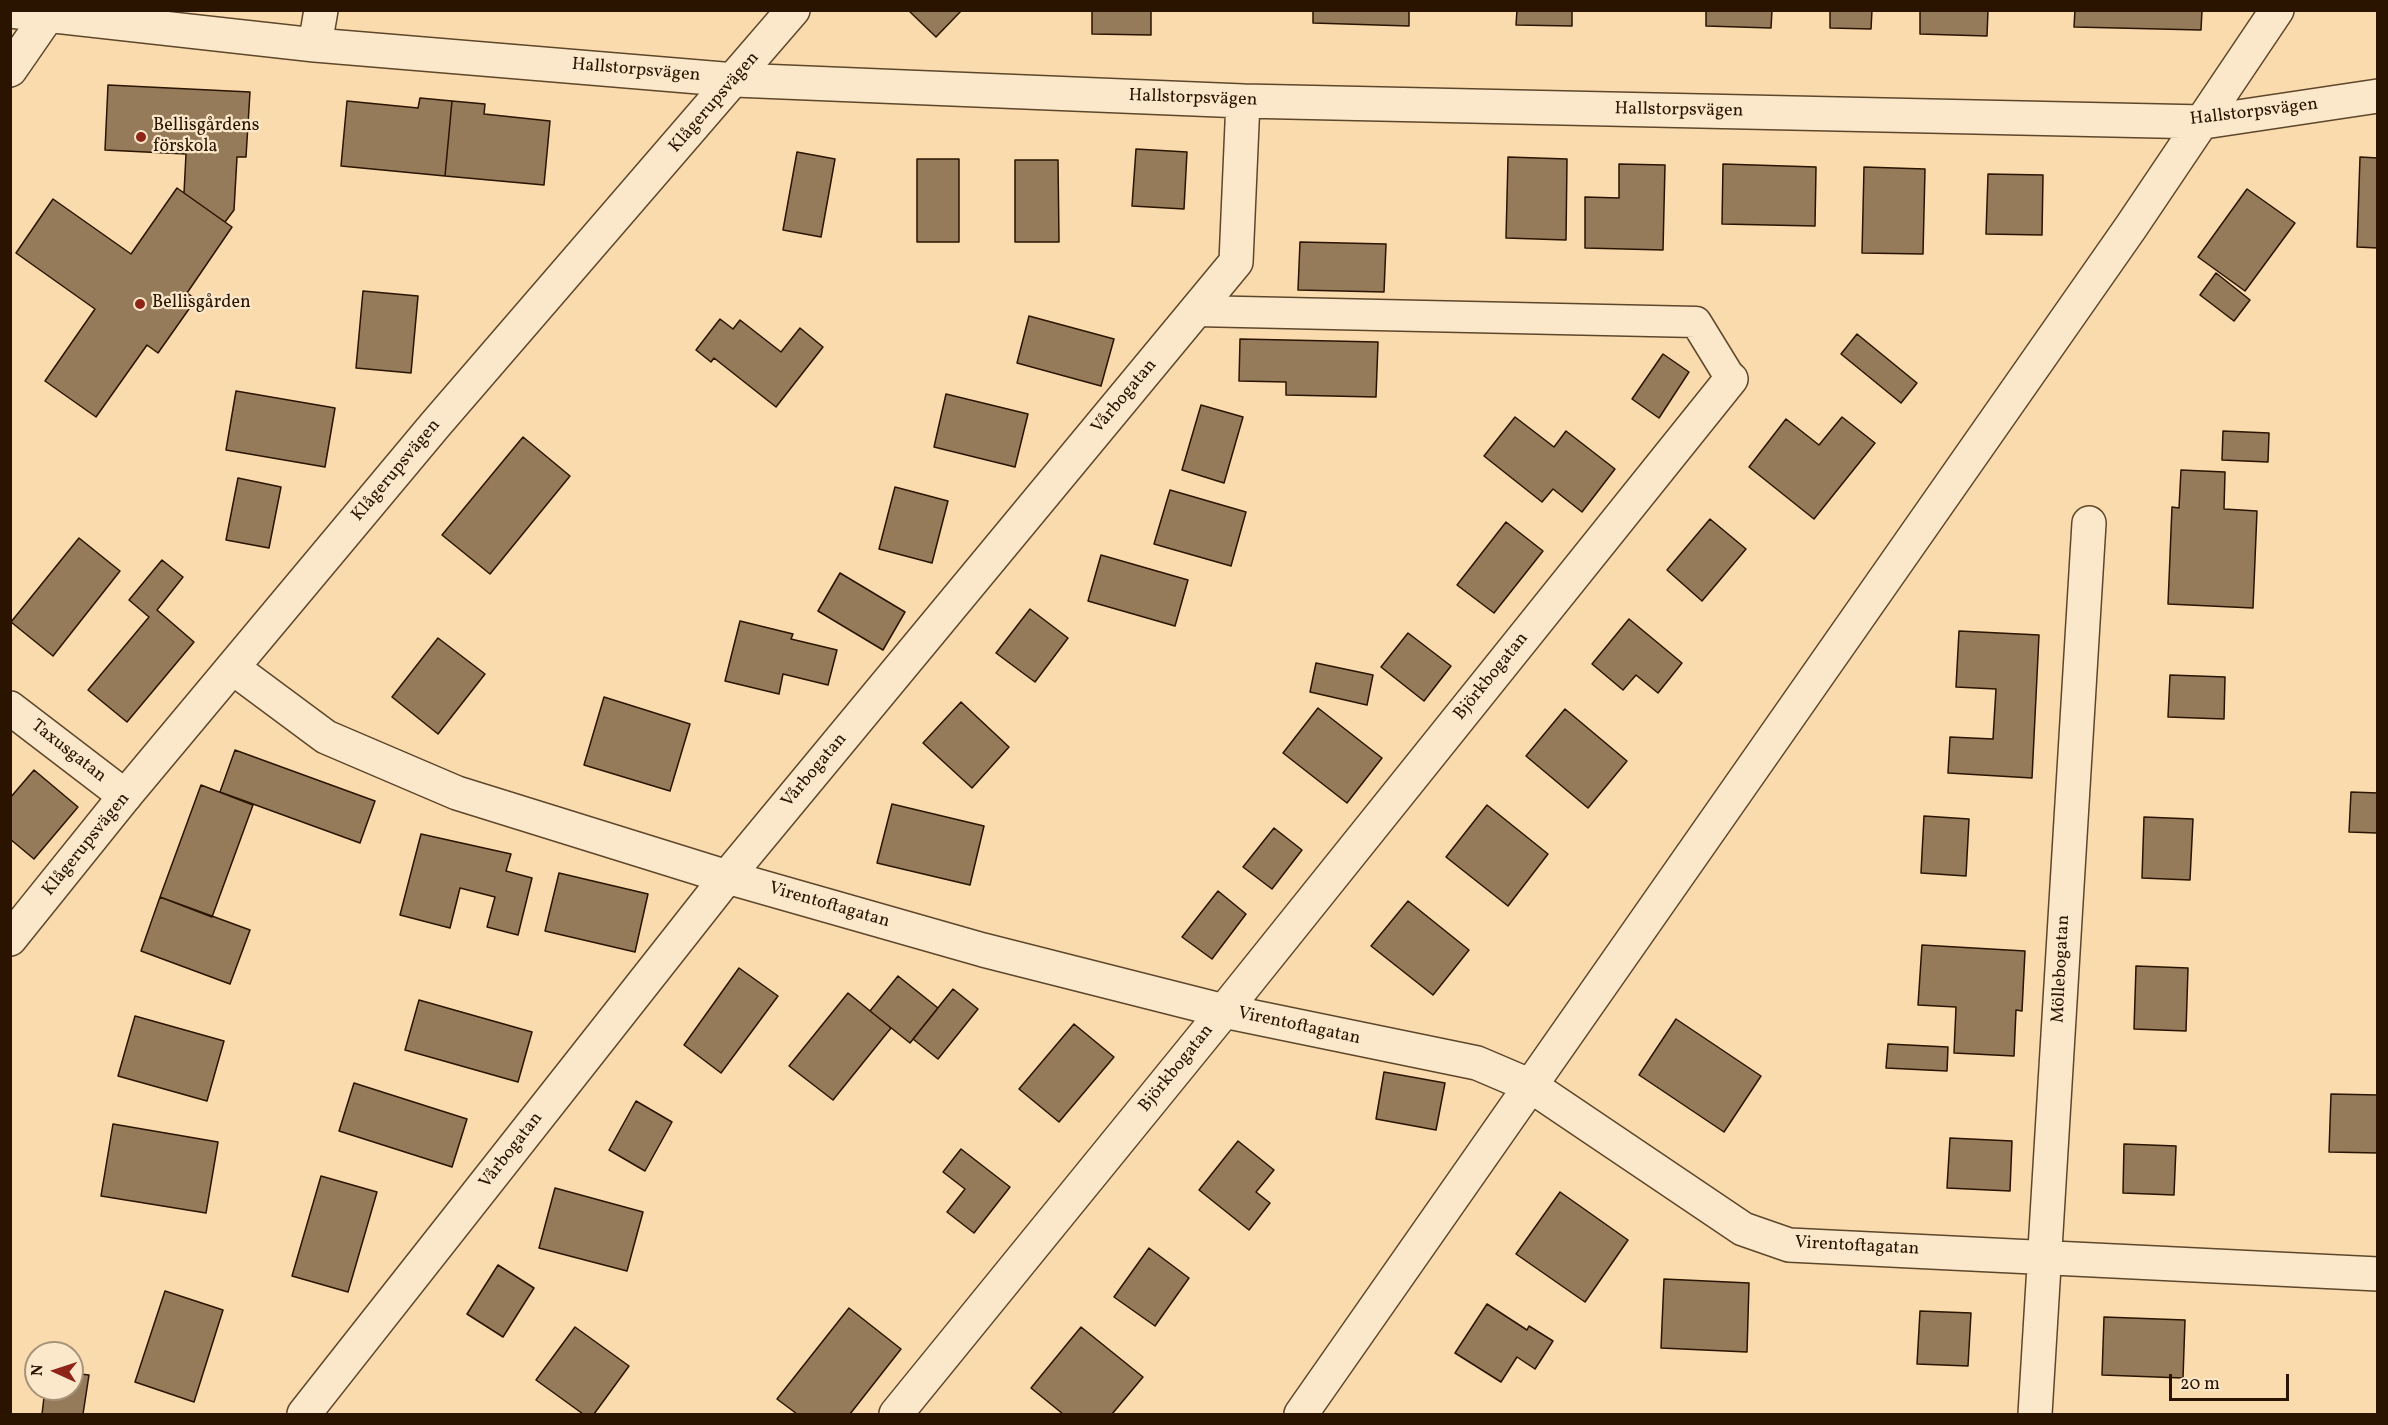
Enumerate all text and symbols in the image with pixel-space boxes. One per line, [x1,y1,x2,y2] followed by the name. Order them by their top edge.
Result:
[665,48,765,158] street label: Klågerupsvägen
[571,55,701,87] street label: Hallstorpsvägen
[1128,86,1258,112] street label: Hallstorpsvägen
[2189,94,2319,132] street label: Hallstorpsvägen
[1614,99,1744,123] street label: Hallstorpsvägen
[153,116,259,158] place label: Bellisgårdens förskola
[134,130,148,144] marker: Bellisgårdens förskola
[152,293,251,315] place label: Bellisgården
[133,297,147,311] marker: Bellisgården
[1088,355,1162,439] street label: Vårbogatan
[348,416,446,526] street label: Klågerupsvägen
[1450,629,1534,725] street label: Björkbogatan
[26,716,110,788] street label: Taxusgatan
[778,729,852,813] street label: Vårbogatan
[39,789,135,901] street label: Klågerupsvägen
[766,878,892,934] street label: Virentoftagatan
[2048,914,2076,1024] street label: Möllebogatan
[1236,1003,1362,1051] street label: Virentoftagatan
[1135,1021,1219,1117] street label: Björkbogatan
[476,1109,548,1193] street label: Vårbogatan
[1794,1233,1920,1261] street label: Virentoftagatan
[24,1341,84,1401] north arrow
[2172,1362,2292,1400] scale bar
[27,1364,49,1377] text: N
[2180,1372,2220,1397] text: 20 m

